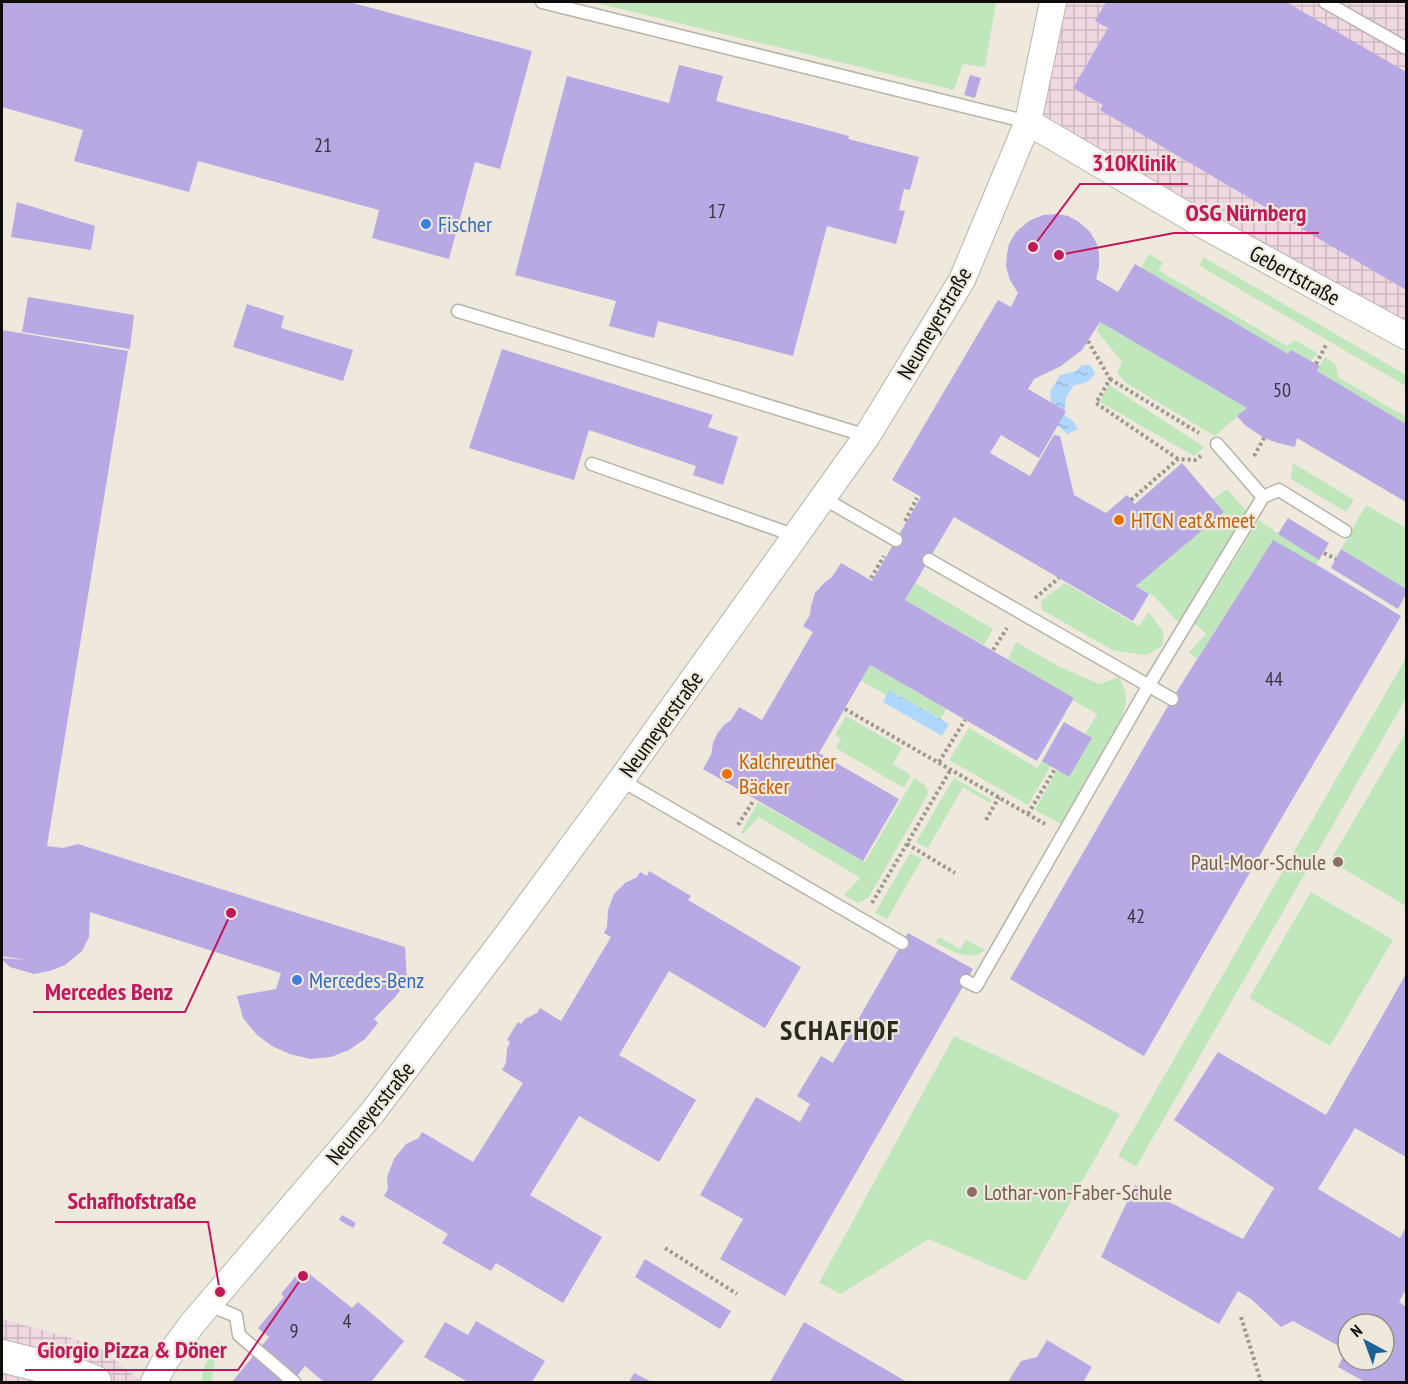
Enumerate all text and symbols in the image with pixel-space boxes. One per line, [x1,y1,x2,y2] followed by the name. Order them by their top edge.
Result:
[314,132,332,158] house number: 21
[1080,142,1188,184] callout: 310Klinik
[1092,147,1176,178] text: 310Klinik
[1174,191,1319,233] callout: OSG Nürnberg
[1186,197,1306,228] text: OSG Nürnberg
[708,198,726,224] house number: 17
[438,210,492,238] place label: Fischer
[419,217,433,231] marker: Fischer
[1245,239,1345,311] street label: Gebertstraße
[891,262,977,384] street label: Neumeyerstraße
[1273,377,1291,403] house number: 50
[1131,506,1255,534] place label: HTCN eat&meet
[1112,513,1126,527] marker: HTCN eat&meet
[613,665,709,783] street label: Neumeyerstraße
[1265,666,1283,692] house number: 44
[739,747,836,800] place label: Kalchreuther Bäcker
[720,767,734,781] marker: Kalchreuther Bäcker
[1191,848,1326,876] place label: Paul-Moor-Schule
[1331,855,1345,869] marker: Paul-Moor-Schule
[1127,903,1145,929] house number: 42
[309,966,424,994] place label: Mercedes-Benz
[33,970,185,1012] callout: Mercedes Benz
[290,973,304,987] marker: Mercedes-Benz
[45,976,173,1007] text: Mercedes Benz
[780,1011,900,1048] district label: SCHAFHOF
[320,1056,420,1170] street label: Neumeyerstraße
[984,1178,1172,1206] place label: Lothar-von-Faber-Schule
[55,1180,208,1222] callout: Schafhofstraße
[67,1185,197,1216] text: Schafhofstraße
[965,1185,979,1199] marker: Lothar-von-Faber-Schule
[343,1308,352,1334] house number: 4
[1336,1312,1396,1372] north arrow
[290,1318,299,1344] house number: 9
[1346,1320,1366,1341] text: N
[25,1328,238,1370] callout: Giorgio Pizza & Döner
[37,1334,228,1365] text: Giorgio Pizza & Döner

